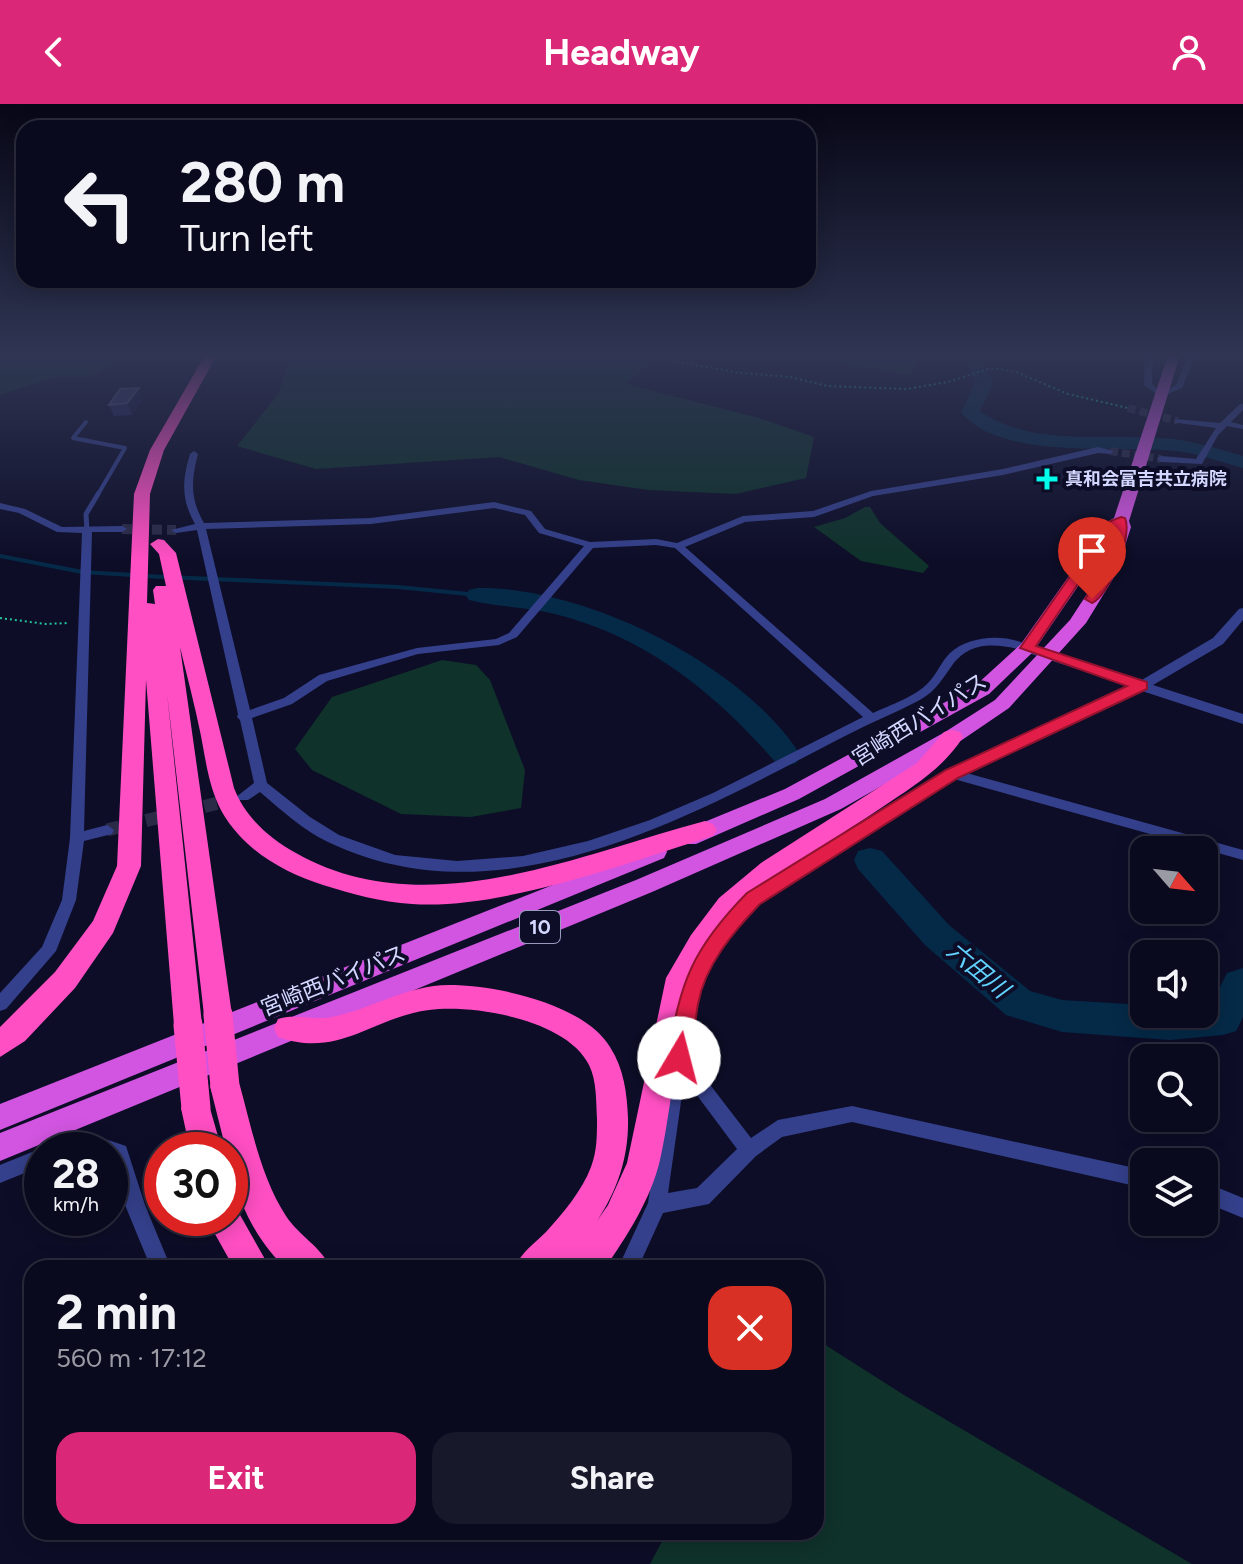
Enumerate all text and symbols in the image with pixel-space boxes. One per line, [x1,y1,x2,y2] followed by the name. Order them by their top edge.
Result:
[32,30,76,74] icon: back
[1167,30,1211,74] icon: person
[543,31,700,74] text: Headway
[180,149,345,216] text: 280 m
[48,152,152,256] icon: left
[180,217,314,260] text: Turn left
[1036,468,1058,490] marker: 真和会富吉共立病院
[1065,468,1227,490] place label: 真和会富吉共立病院
[1058,517,1126,599] pin
[1070,529,1114,573] icon: arrive
[847,667,992,772] street label: 宮崎西バイパス
[1130,836,1218,924] north arrow
[1130,836,1218,1236] map controls
[520,911,560,943] road number: 10
[941,935,1018,1006] water label: 六田川
[257,939,409,1022] street label: 宮崎西バイパス
[1130,940,1218,1028] button: sound
[637,1016,721,1100] position arrow
[1130,1044,1218,1132] button: search
[144,1132,248,1236] speed limit sign: 30
[1130,1148,1218,1236] button: layers
[52,1150,100,1198] text: 28
[53,1192,99,1216] text: km/h
[56,1283,177,1341] text: 2 min
[708,1286,792,1370] button: close
[56,1342,207,1374] text: 560 m · 17:12
[56,1432,416,1524] button: Exit
[432,1432,792,1524] button: Share

